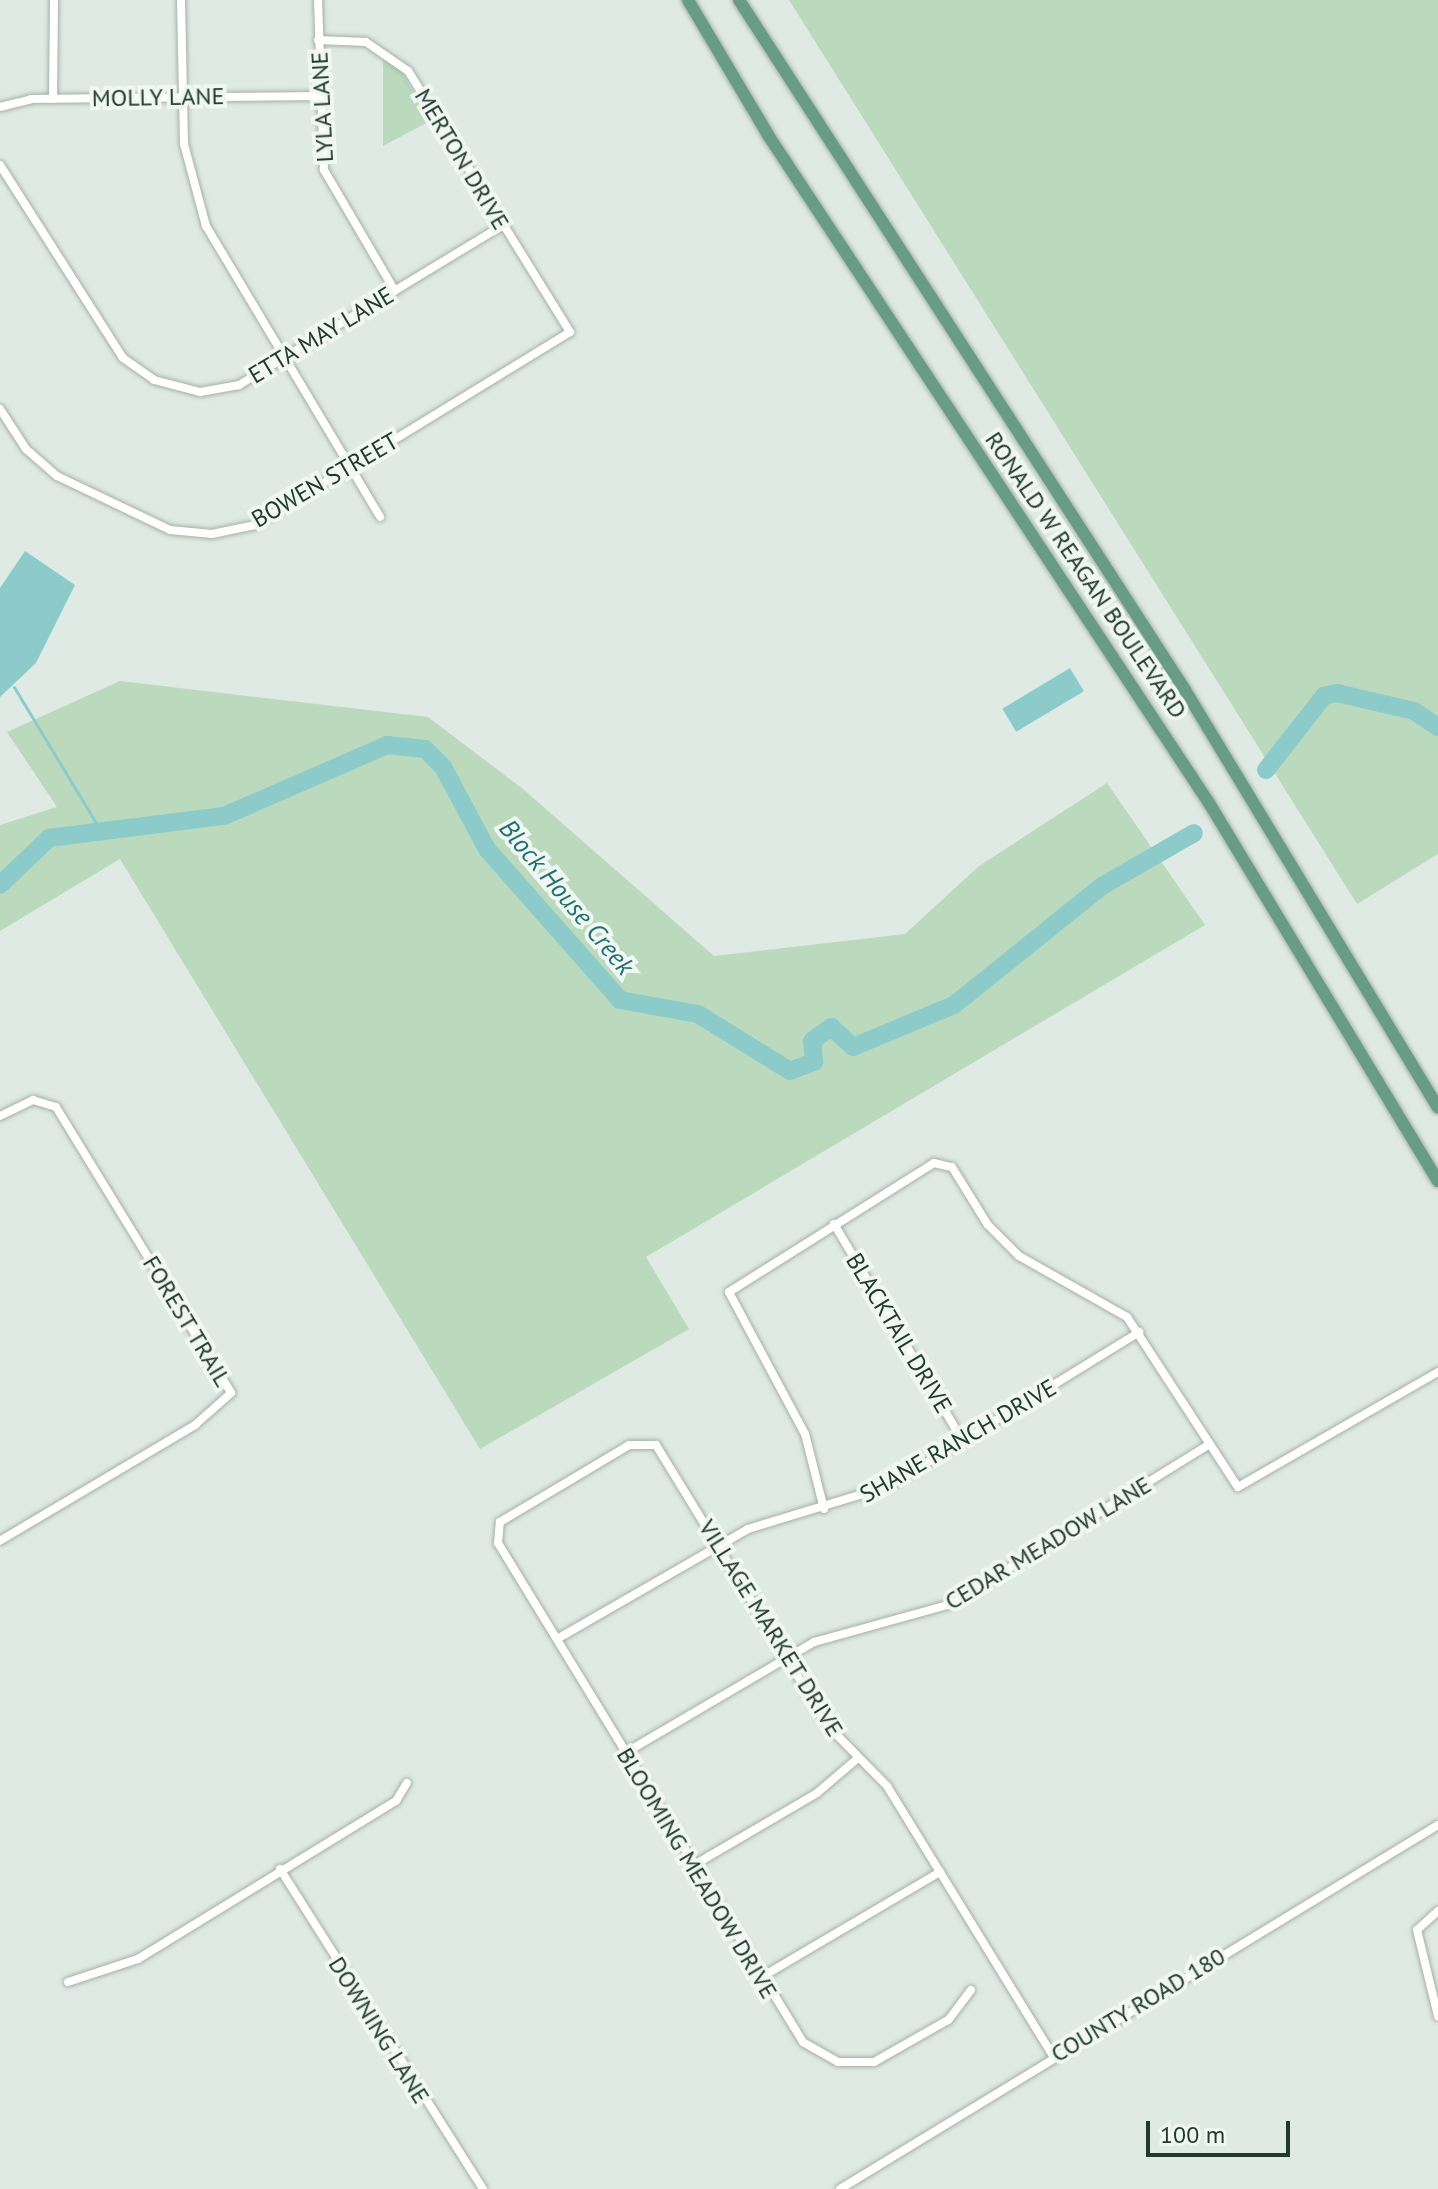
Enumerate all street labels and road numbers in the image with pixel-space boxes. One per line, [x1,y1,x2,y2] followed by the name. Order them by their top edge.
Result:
[305,50,339,164] street label: LYLA LANE
[91,81,225,113] street label: MOLLY LANE
[409,83,515,235] street label: MERTON DRIVE
[243,280,399,390] street label: ETTA MAY LANE
[247,426,403,534] street label: BOWEN STREET
[979,426,1193,724] street label: RONALD W REAGAN BOULEVARD
[840,1247,958,1419] street label: BLACKTAIL DRIVE
[136,1250,238,1392] street label: FOREST TRAIL
[855,1373,1061,1509] street label: SHANE RANCH DRIVE
[940,1470,1156,1616] street label: CEDAR MEADOW LANE
[692,1514,850,1742] street label: VILLAGE MARKET DRIVE
[610,1742,784,2004] street label: BLOOMING MEADOW DRIVE
[1045,1942,1231,2068] street label: COUNTY ROAD 180
[322,1951,436,2109] street label: DOWNING LANE

